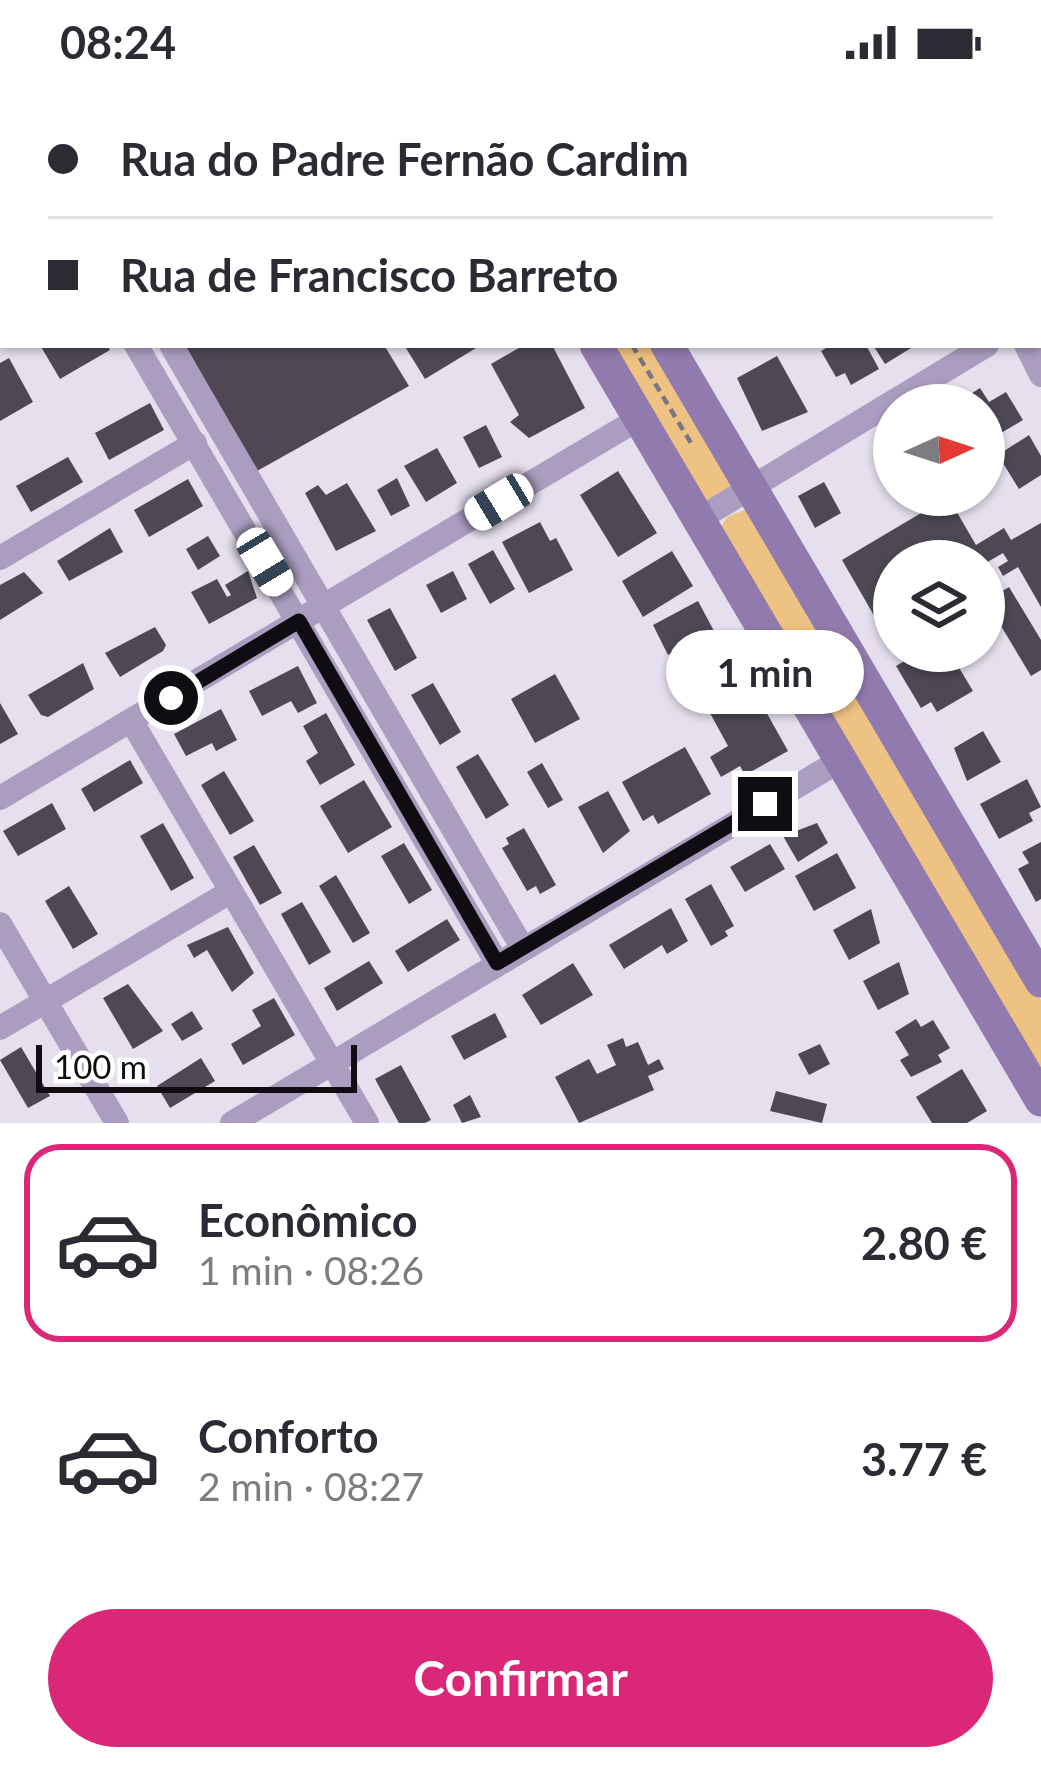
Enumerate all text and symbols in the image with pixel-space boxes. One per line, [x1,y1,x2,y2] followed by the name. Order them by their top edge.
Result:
[60,15,176,69] text: 08:24
[120,132,689,186] text: Rua do Padre Fernão Cardim
[120,248,618,302] text: Rua de Francisco Barreto
[873,384,1005,516] north arrow
[873,384,1005,672] map controls
[459,468,539,536] car
[231,522,299,602] car
[873,540,1005,672] button: layers
[666,630,864,714] callout: 1 min
[717,649,813,695] text: 1 min
[144,671,198,725] route start
[738,777,792,831] route end
[36,1039,357,1092] scale bar
[54,1046,147,1086] text: 100 m
[54,1189,162,1297] icon: car
[198,1193,418,1247] text: Econômico
[861,1216,987,1270] text: 2.80 €
[198,1247,424,1293] text: 1 min · 08:26
[54,1405,162,1513] icon: car
[198,1409,379,1463] text: Conforto
[861,1432,987,1486] text: 3.77 €
[198,1463,424,1509] text: 2 min · 08:27
[48,1609,993,1747] button: Confirmar

